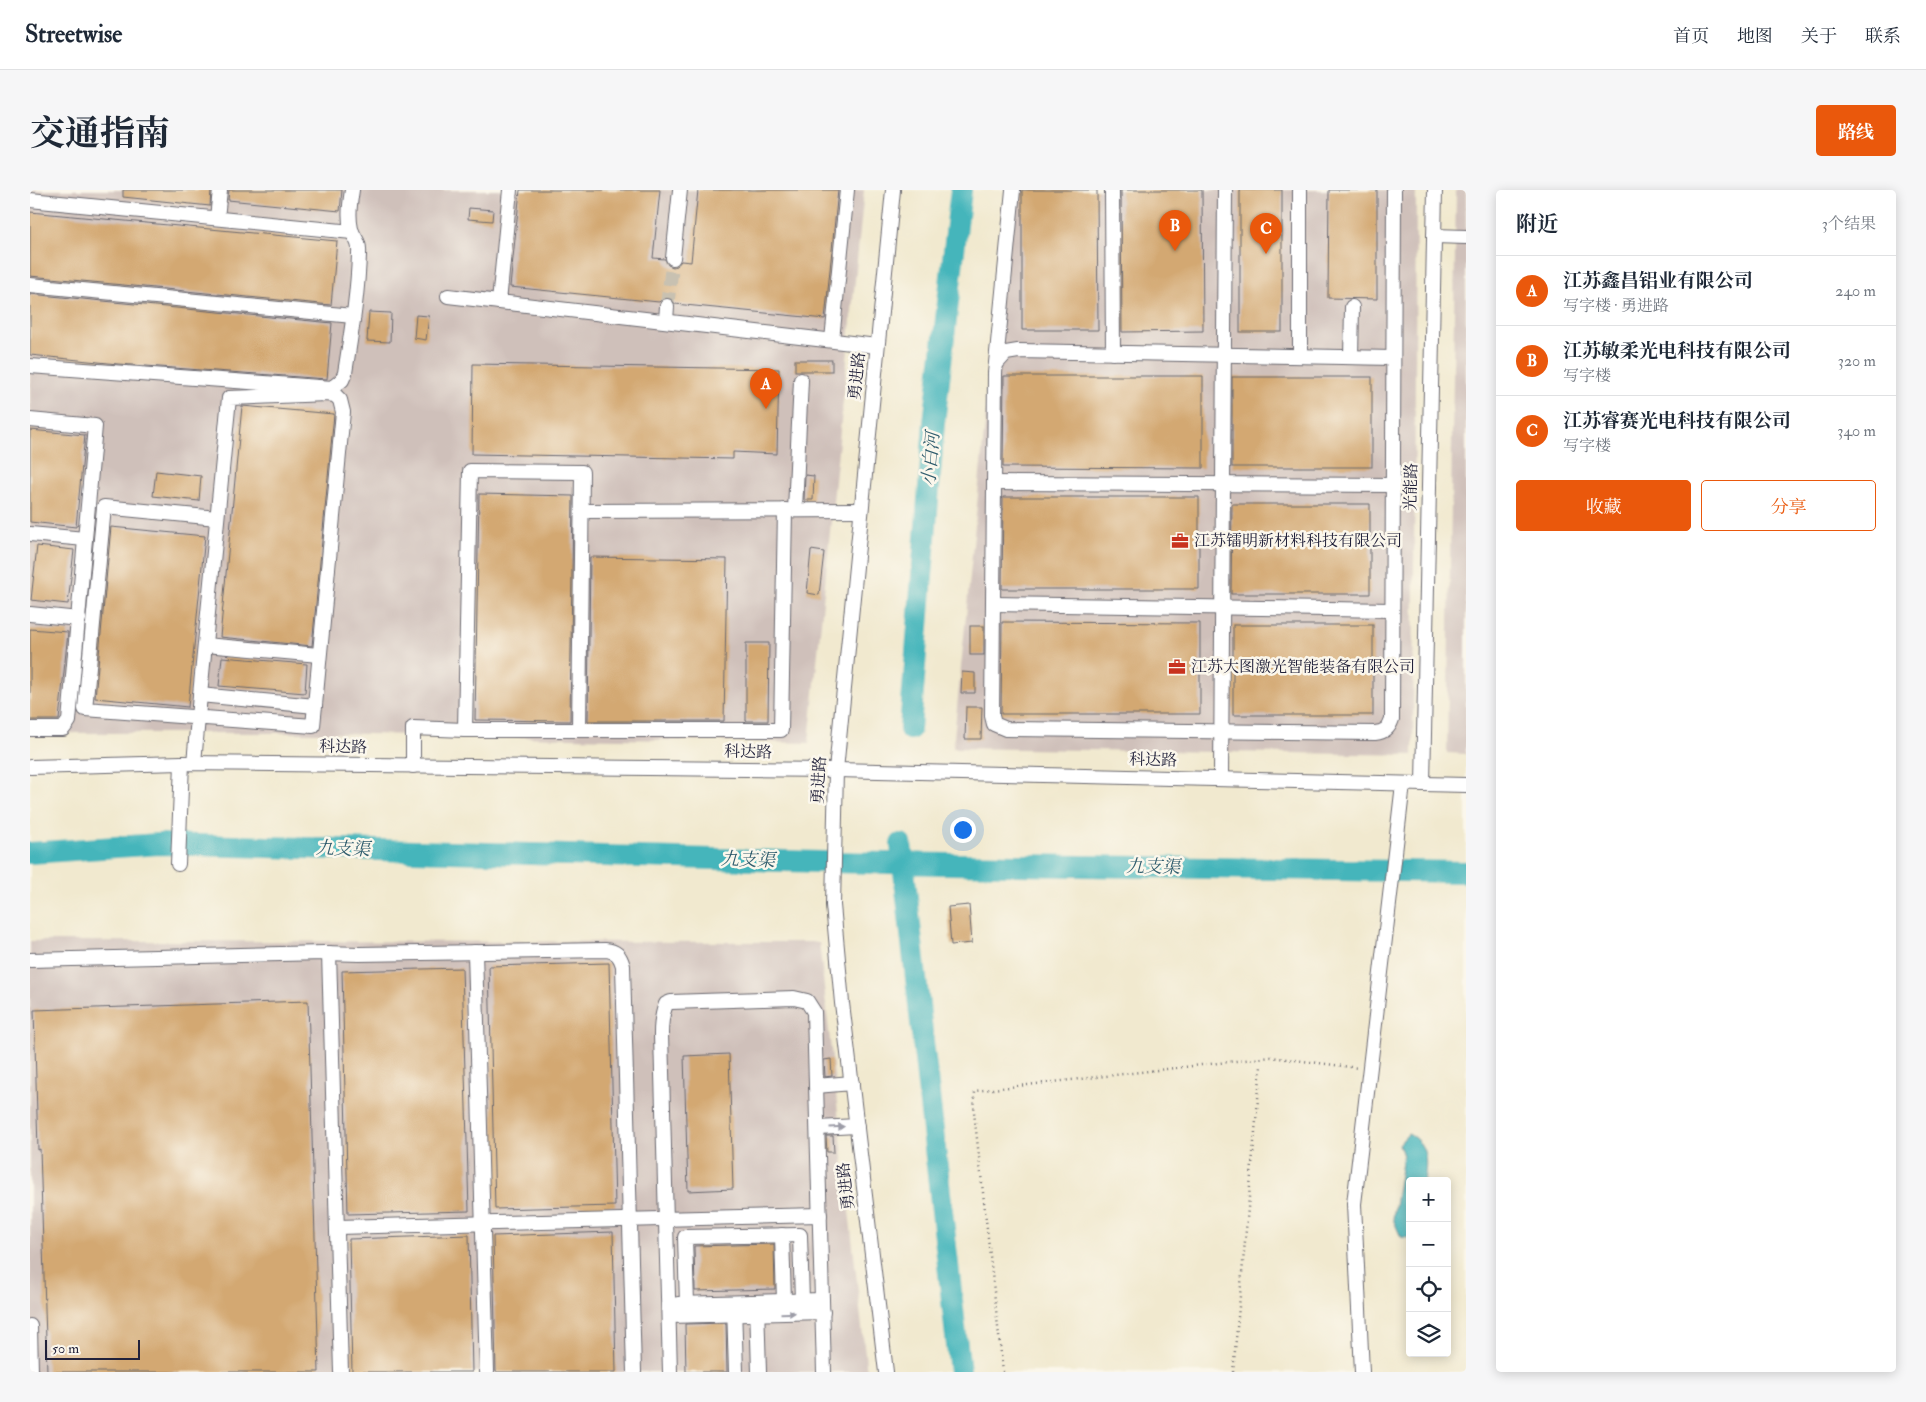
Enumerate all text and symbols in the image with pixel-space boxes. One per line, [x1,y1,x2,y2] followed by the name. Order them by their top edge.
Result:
[25,19,122,50] text: Streetwise
[1673,25,1709,48] text: 首页
[1737,25,1773,48] text: 地图
[1801,25,1837,48] text: 关于
[1865,25,1901,48] text: 联系
[1816,105,1896,156] button: 路线
[30,112,170,156] text: 交通指南
[1159,210,1191,251] pin: B
[1516,211,1558,238] text: 附近
[1250,213,1282,254] pin: C
[1822,214,1876,234] text: 3个结果
[1563,269,1753,293] text: 江苏鑫昌铝业有限公司
[1527,281,1537,301] text: A
[1835,281,1876,301] text: 240 m
[1563,296,1669,316] text: 写字楼 · 勇进路
[1563,339,1791,363] text: 江苏敏柔光电科技有限公司
[845,351,869,401] street label: 勇进路
[1527,351,1537,371] text: B
[1838,351,1876,371] text: 320 m
[1563,366,1611,386] text: 写字楼
[750,368,782,409] pin: A
[1563,409,1791,433] text: 江苏睿赛光电科技有限公司
[1526,421,1538,441] text: C
[1837,421,1876,441] text: 340 m
[917,428,945,487] water label: 小白河
[1563,436,1611,456] text: 写字楼
[1401,463,1421,511] street label: 光能路
[1516,480,1691,531] button: 收藏
[1701,480,1876,531] button: 分享
[1170,531,1190,551] office icon: 江苏镭明新材料科技有限公司
[1194,531,1402,551] place label: 江苏镭明新材料科技有限公司
[1167,657,1187,677] office icon: 江苏大图激光智能装备有限公司
[1191,657,1415,677] place label: 江苏大图激光智能装备有限公司
[319,737,367,757] street label: 科达路
[724,742,772,762] street label: 科达路
[1129,750,1177,770] street label: 科达路
[808,756,830,804] street label: 勇进路
[950,817,976,843] your location
[316,837,373,862] water label: 九支渠
[721,848,778,873] water label: 九支渠
[1126,855,1183,879] water label: 九支渠
[829,1122,845,1130] one-way arrow
[833,1161,859,1211] street label: 勇进路
[1406,1177,1451,1357] map controls
[1406,1177,1451,1222] button: +
[1406,1222,1451,1267] button: −
[1406,1267,1451,1312] button: locate
[780,1309,796,1317] one-way arrow
[1406,1312,1451,1357] button: layers
[45,1337,140,1360] scale bar
[52,1340,79,1357] text: 50 m

